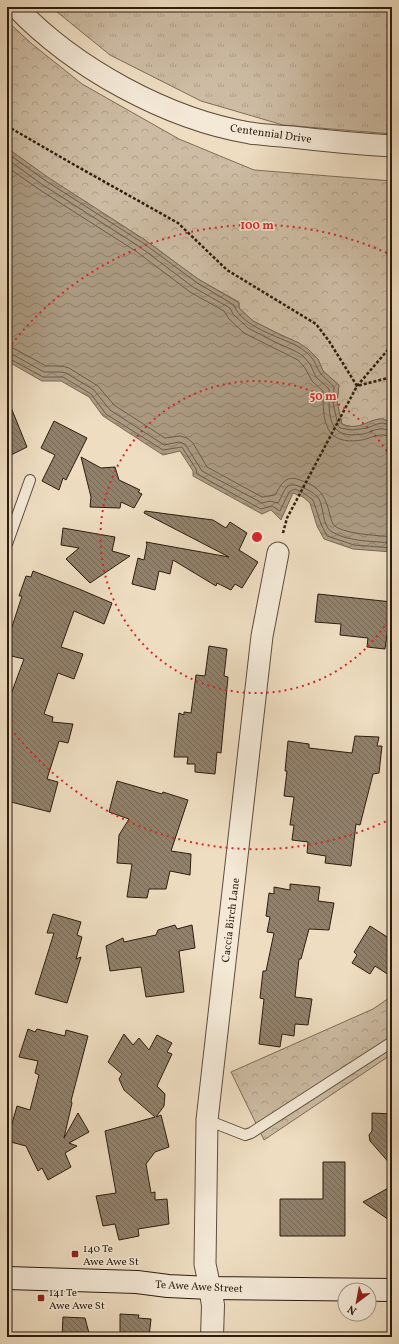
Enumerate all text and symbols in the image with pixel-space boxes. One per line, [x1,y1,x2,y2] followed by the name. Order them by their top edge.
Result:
[229,121,313,148] street label: Centennial Drive
[240,218,274,234] text: 100 m
[309,389,337,405] text: 50 m
[250,530,264,544] centre of rings
[219,877,244,963] street label: Caccia Birch Lane
[83,1242,139,1270] place label: 140 Te Awe Awe St
[70,1249,80,1259] marker: 140 Te Awe Awe St
[155,1278,243,1297] street label: Te Awe Awe Street
[337,1282,377,1322] north arrow
[49,1286,105,1314] place label: 141 Te Awe Awe St
[36,1293,46,1303] marker: 141 Te Awe Awe St
[345,1301,360,1318] text: N

